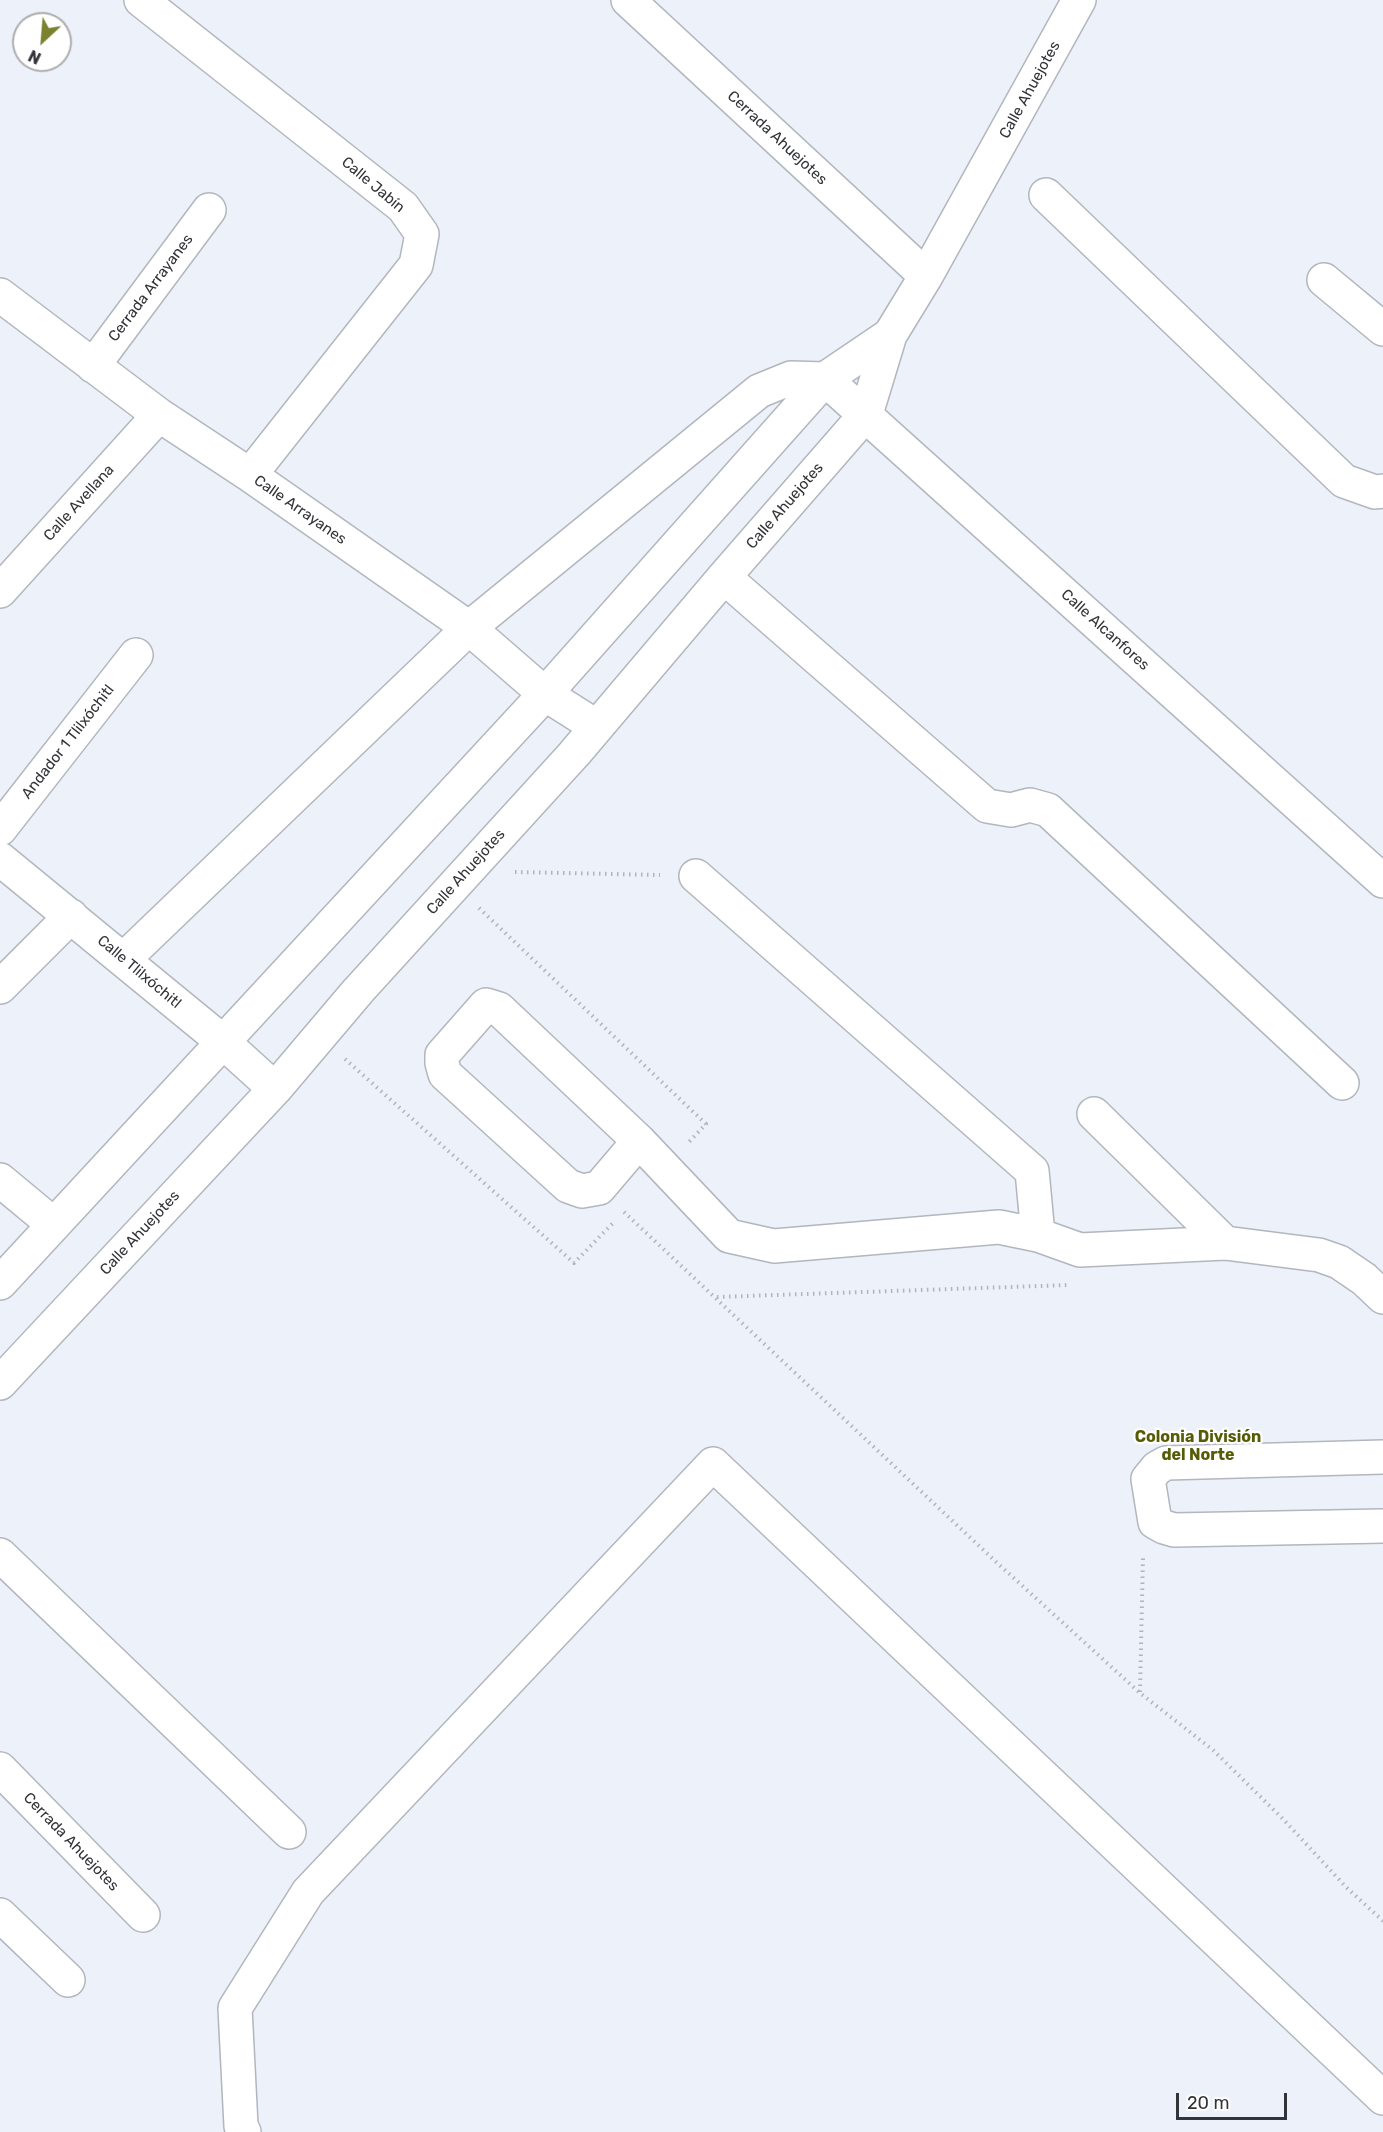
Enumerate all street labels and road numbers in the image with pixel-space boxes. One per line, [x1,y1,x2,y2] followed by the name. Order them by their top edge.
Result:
[996,38,1064,142] street label: Calle Ahuejotes
[723,87,831,189] street label: Cerrada Ahuejotes
[338,153,408,217] street label: Calle Jabín
[105,231,197,345] street label: Cerrada Arrayanes
[743,459,827,553] street label: Calle Ahuejotes
[40,461,118,545] street label: Calle Avellana
[250,472,350,548] street label: Calle Arrayanes
[1057,586,1153,674] street label: Calle Alcanfores
[18,681,118,803] street label: Andador 1 Tlilxóchitl
[423,826,509,918] street label: Calle Ahuejotes
[93,932,185,1012] street label: Calle Tlilxóchitl
[96,1187,184,1279] street label: Calle Ahuejotes
[19,1789,123,1895] street label: Cerrada Ahuejotes

